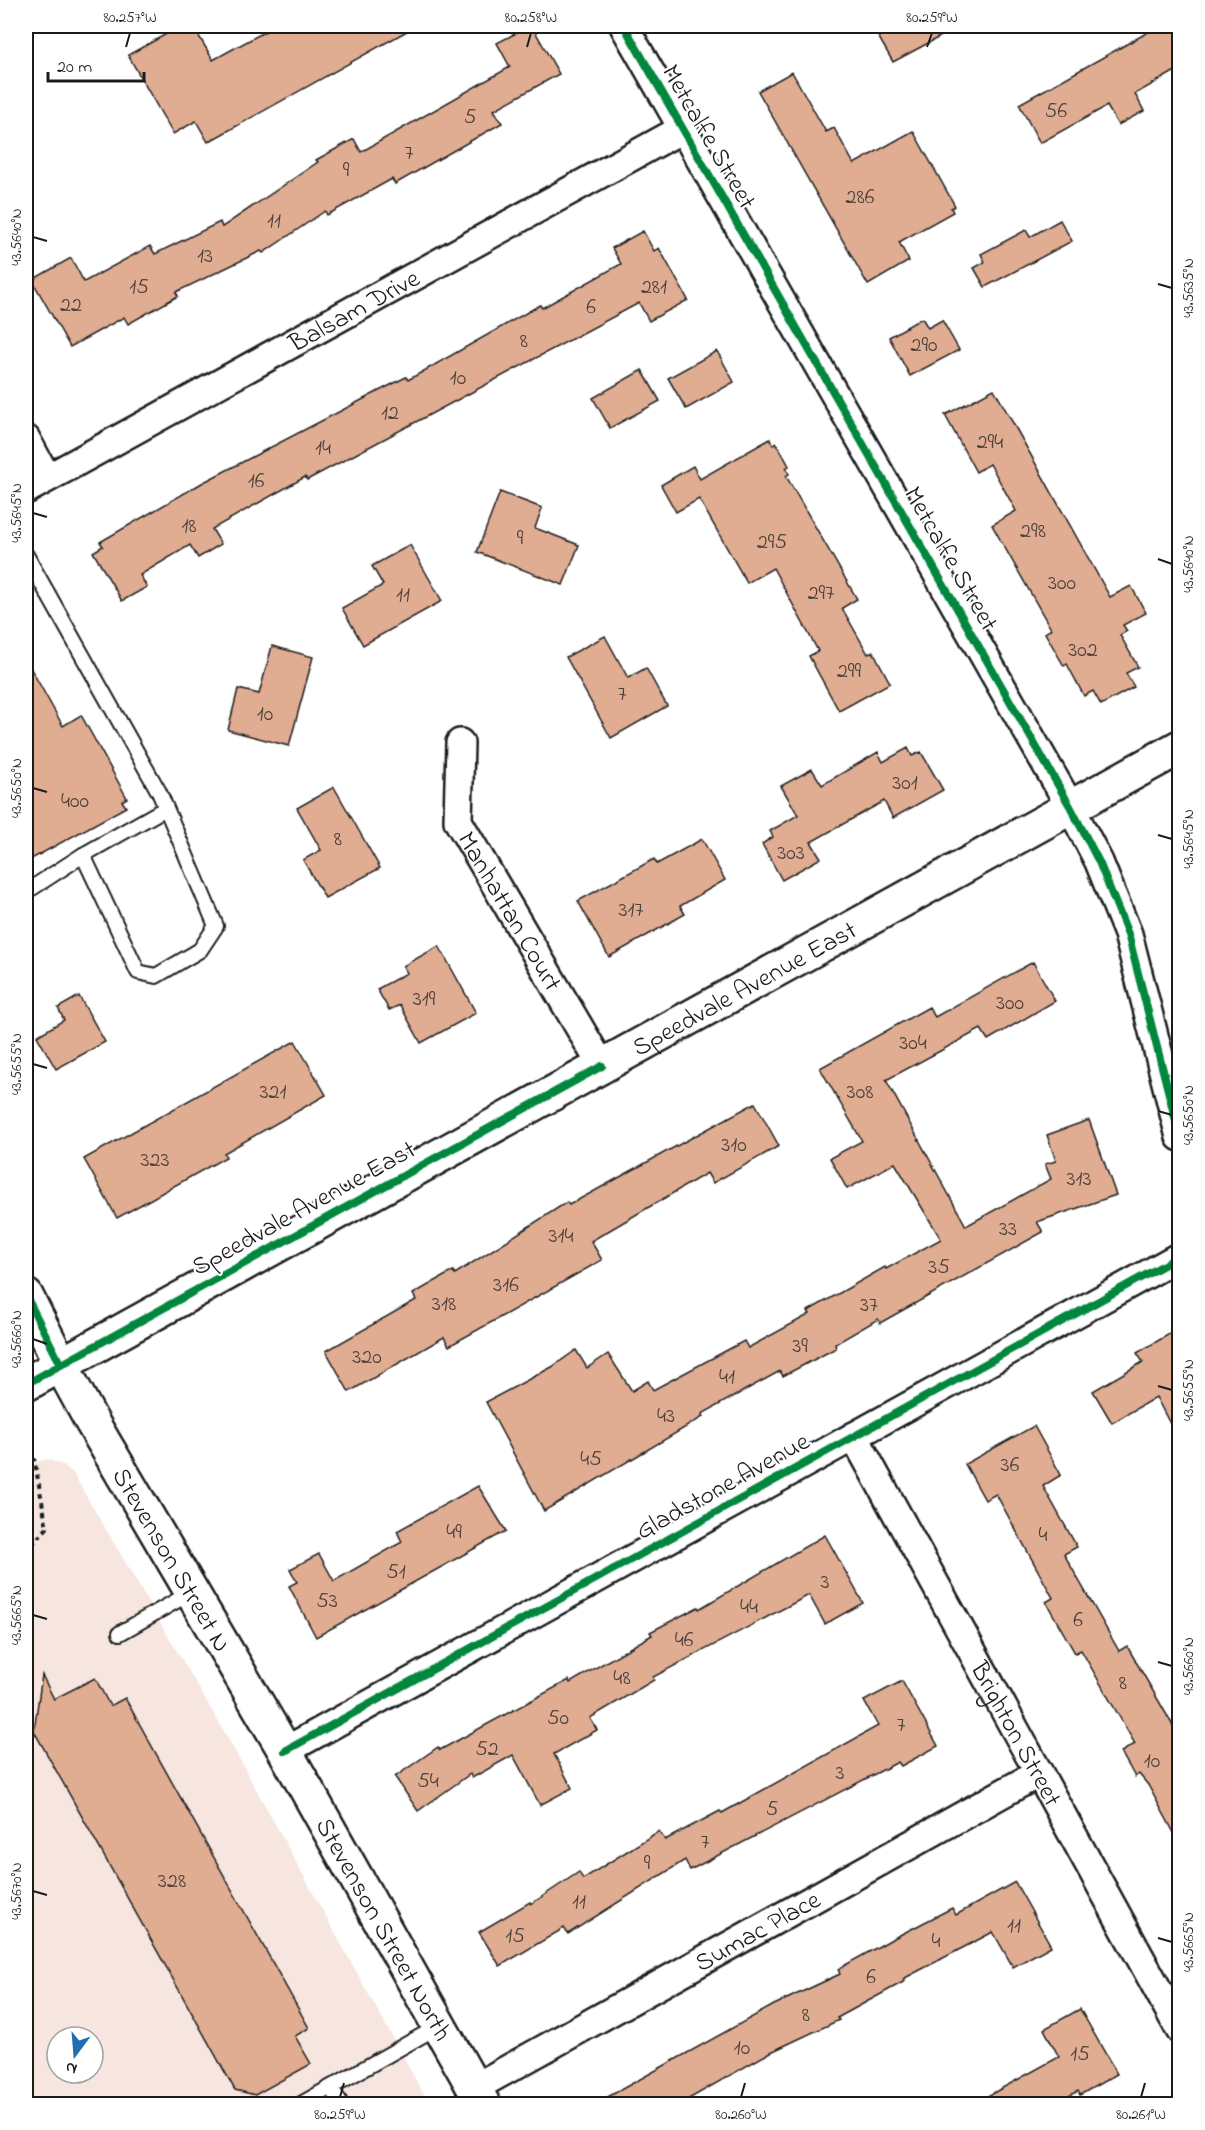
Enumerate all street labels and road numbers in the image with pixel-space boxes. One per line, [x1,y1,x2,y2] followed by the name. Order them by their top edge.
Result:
[650,58,764,217] street label: Metcalfe Street
[282,261,428,364] street label: Balsam Drive
[892,480,1006,639] street label: Metcalfe Street
[446,825,570,999] street label: Manhattan Court
[626,913,865,1068] street label: Speedvale Avenue East
[185,1132,424,1287] street label: Speedvale Avenue East
[630,1424,818,1551] street label: Gladstone Avenue
[101,1461,239,1660] street label: Stevenson Street N
[959,1654,1070,1814] street label: Brighton Street
[304,1811,460,2049] street label: Stevenson Street North
[689,1882,829,1983] street label: Sumac Place

